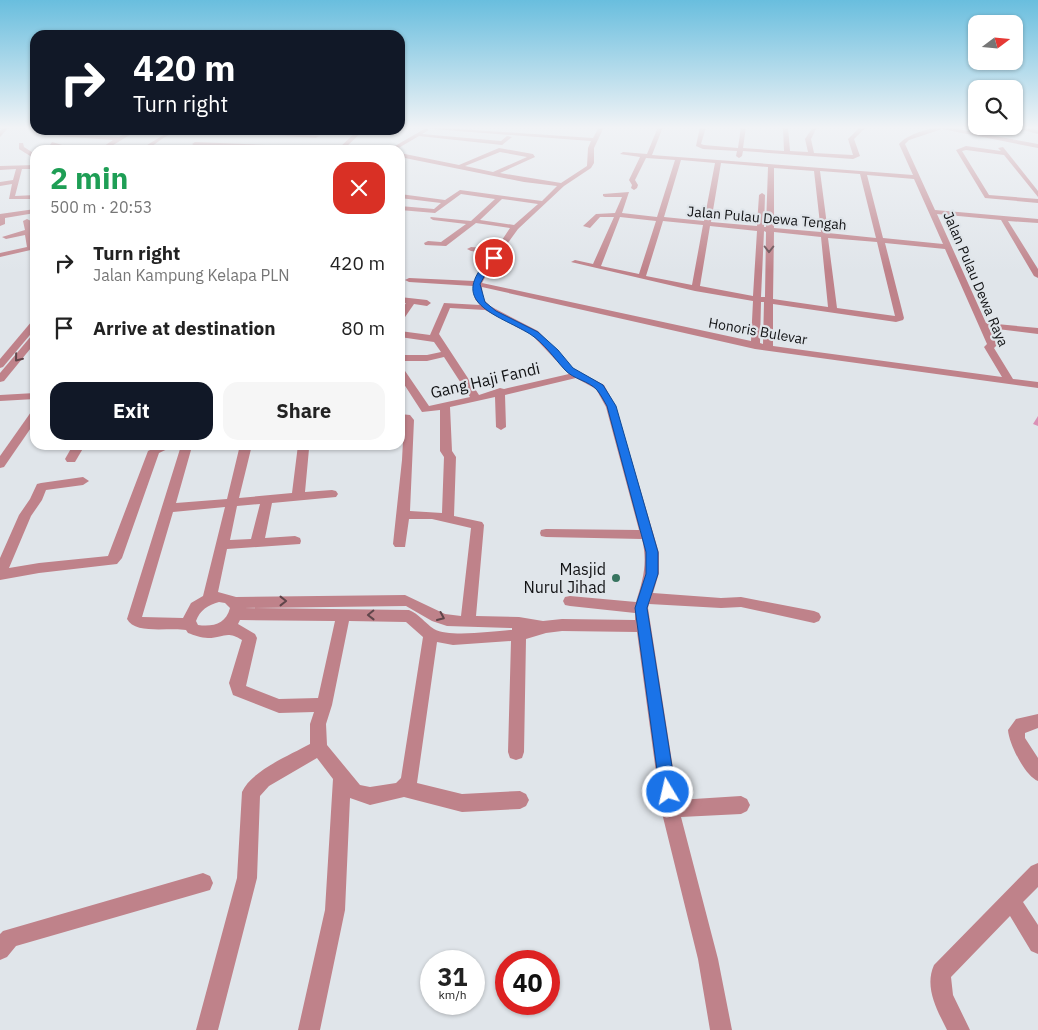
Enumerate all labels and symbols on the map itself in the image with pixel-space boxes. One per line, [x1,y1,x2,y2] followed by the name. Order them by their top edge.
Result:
[968,15,1022,70] north arrow
[686,202,848,234] street label: Jalan Pulau Dewa Tengah
[939,209,1013,350] street label: Jalan Pulau Dewa Raya
[473,237,515,279] pin
[764,246,774,253] one-way arrow
[707,313,809,349] street label: Honoris Bulevar
[15,352,23,361] one-way arrow
[428,358,542,402] street label: Gang Haji Fandi
[523,559,606,597] place label: Masjid Nurul Jihad
[610,572,622,584] marker: Masjid Nurul Jihad
[279,596,287,606] one-way arrow
[367,610,375,621] one-way arrow
[436,610,445,621] one-way arrow
[641,765,693,817] position arrow
[495,950,560,1015] speed limit sign: 40

